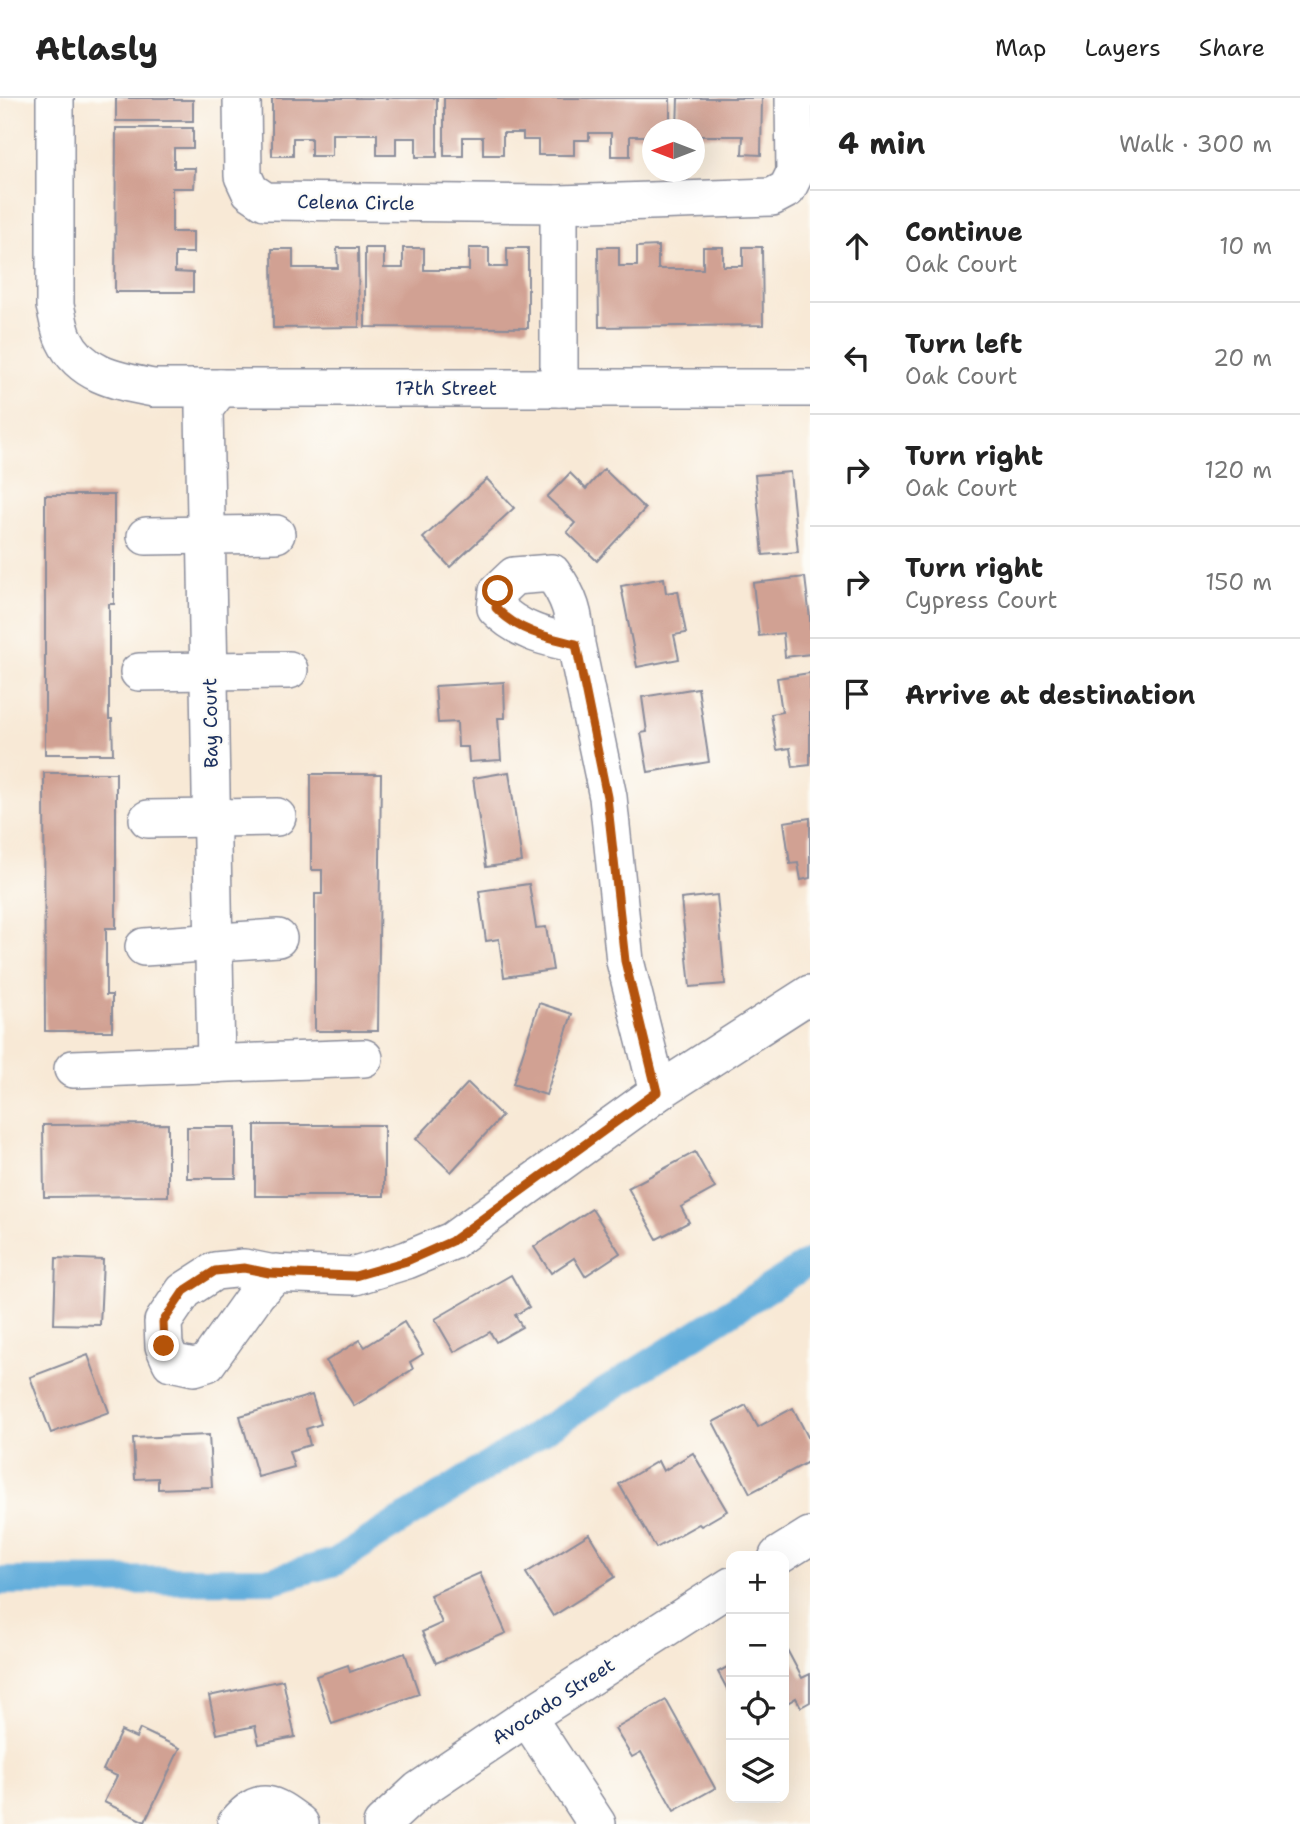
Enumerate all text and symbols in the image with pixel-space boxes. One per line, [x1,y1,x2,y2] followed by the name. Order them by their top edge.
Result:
[35,26,158,71] text: Atlasly
[995,32,1046,64] text: Map
[1084,32,1161,64] text: Layers
[1199,32,1265,64] text: Share
[642,119,705,182] north arrow
[838,123,925,164] text: 4 min
[1119,129,1272,159] text: Walk · 300 m
[297,189,415,216] street label: Celena Circle
[905,214,1023,249] text: Continue
[838,227,876,265] icon: ahead
[1219,231,1272,261] text: 10 m
[905,249,1018,279] text: Oak Court
[905,326,1022,361] text: Turn left
[838,339,876,377] icon: left
[1213,343,1272,373] text: 20 m
[905,361,1018,391] text: Oak Court
[395,376,497,401] street label: 17th Street
[905,438,1043,473] text: Turn right
[838,451,876,489] icon: right
[1204,455,1272,485] text: 120 m
[905,473,1018,503] text: Oak Court
[905,550,1043,585] text: Turn right
[838,563,876,601] icon: right
[1205,567,1272,597] text: 150 m
[482,575,513,606] route start
[905,585,1058,615] text: Cypress Court
[838,675,876,713] icon: arrive
[905,677,1195,712] text: Arrive at destination
[197,678,224,768] street label: Bay Court
[148,1330,179,1361] route end
[726,1551,789,1803] map controls
[726,1551,789,1614] button: +
[726,1614,789,1677] button: −
[487,1652,619,1750] street label: Avocado Street
[726,1677,789,1740] button: locate
[726,1740,789,1803] button: layers

